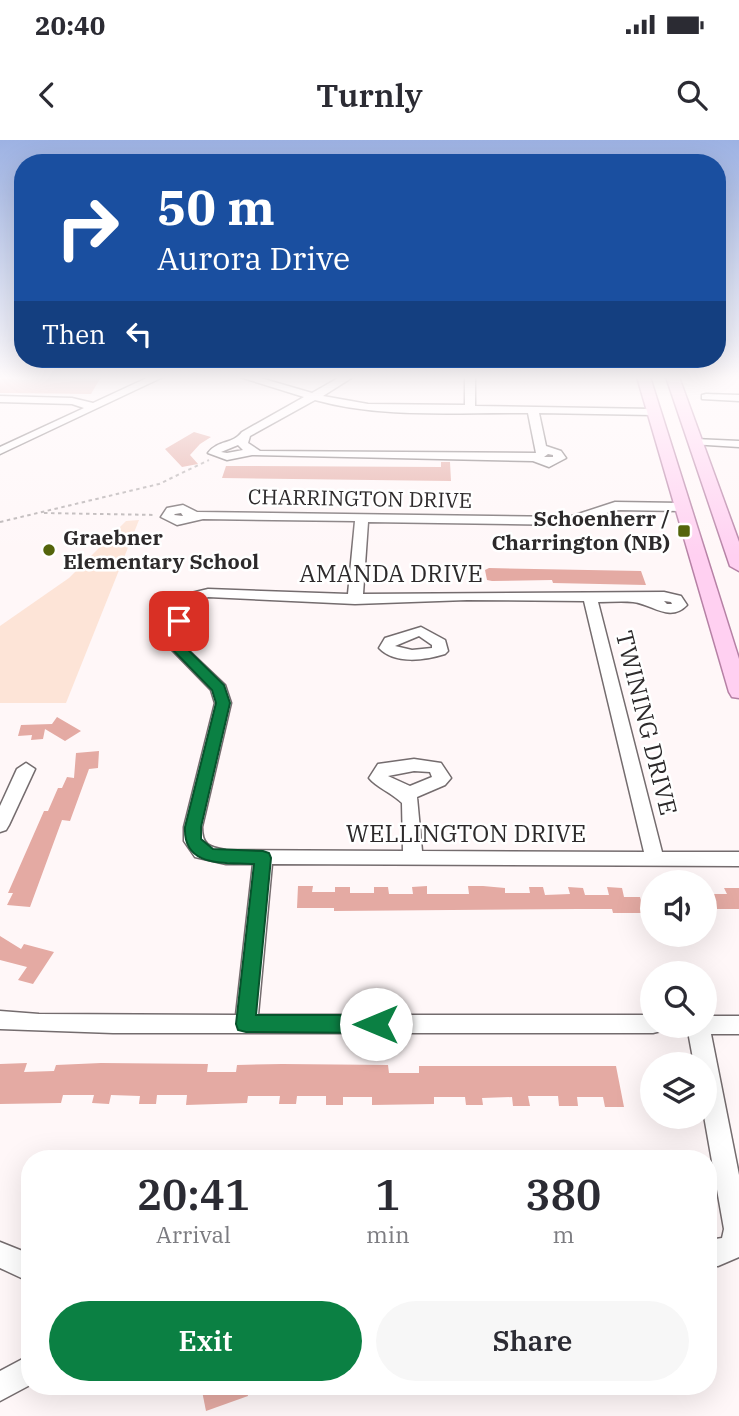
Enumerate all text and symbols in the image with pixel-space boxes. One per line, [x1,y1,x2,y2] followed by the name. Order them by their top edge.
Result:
[35,8,105,42] text: 20:40
[316,74,423,116] text: Turnly
[28,76,66,114] icon: back
[673,76,711,114] icon: search
[157,175,275,238] text: 50 m
[42,182,133,273] icon: right
[157,237,350,279] text: Aurora Drive
[120,315,158,353] icon: left
[42,317,106,351] text: Then
[248,482,472,514] street label: CHARRINGTON DRIVE
[491,504,670,556] place label: Schoenherr / Charrington (NB)
[63,523,259,575] place label: Graebner Elementary School
[676,523,692,539] marker: Schoenherr / Charrington (NB)
[41,542,57,558] marker: Graebner Elementary School
[299,557,483,589] street label: AMANDA DRIVE
[149,591,209,651] pin
[160,602,198,640] icon: arrive
[609,627,685,818] street label: TWINING DRIVE
[346,817,586,849] street label: WELLINGTON DRIVE
[640,870,717,1129] map controls
[640,870,717,947] button: sound
[640,961,717,1038] button: search
[339,987,413,1061] position arrow
[640,1052,717,1129] button: layers
[137,1167,250,1222] text: 20:41
[375,1167,400,1222] text: 1
[526,1167,601,1222] text: 380
[156,1219,231,1249] text: Arrival
[366,1219,410,1249] text: min
[552,1219,574,1249] text: m
[49,1301,362,1381] button: Exit
[376,1301,689,1381] button: Share

